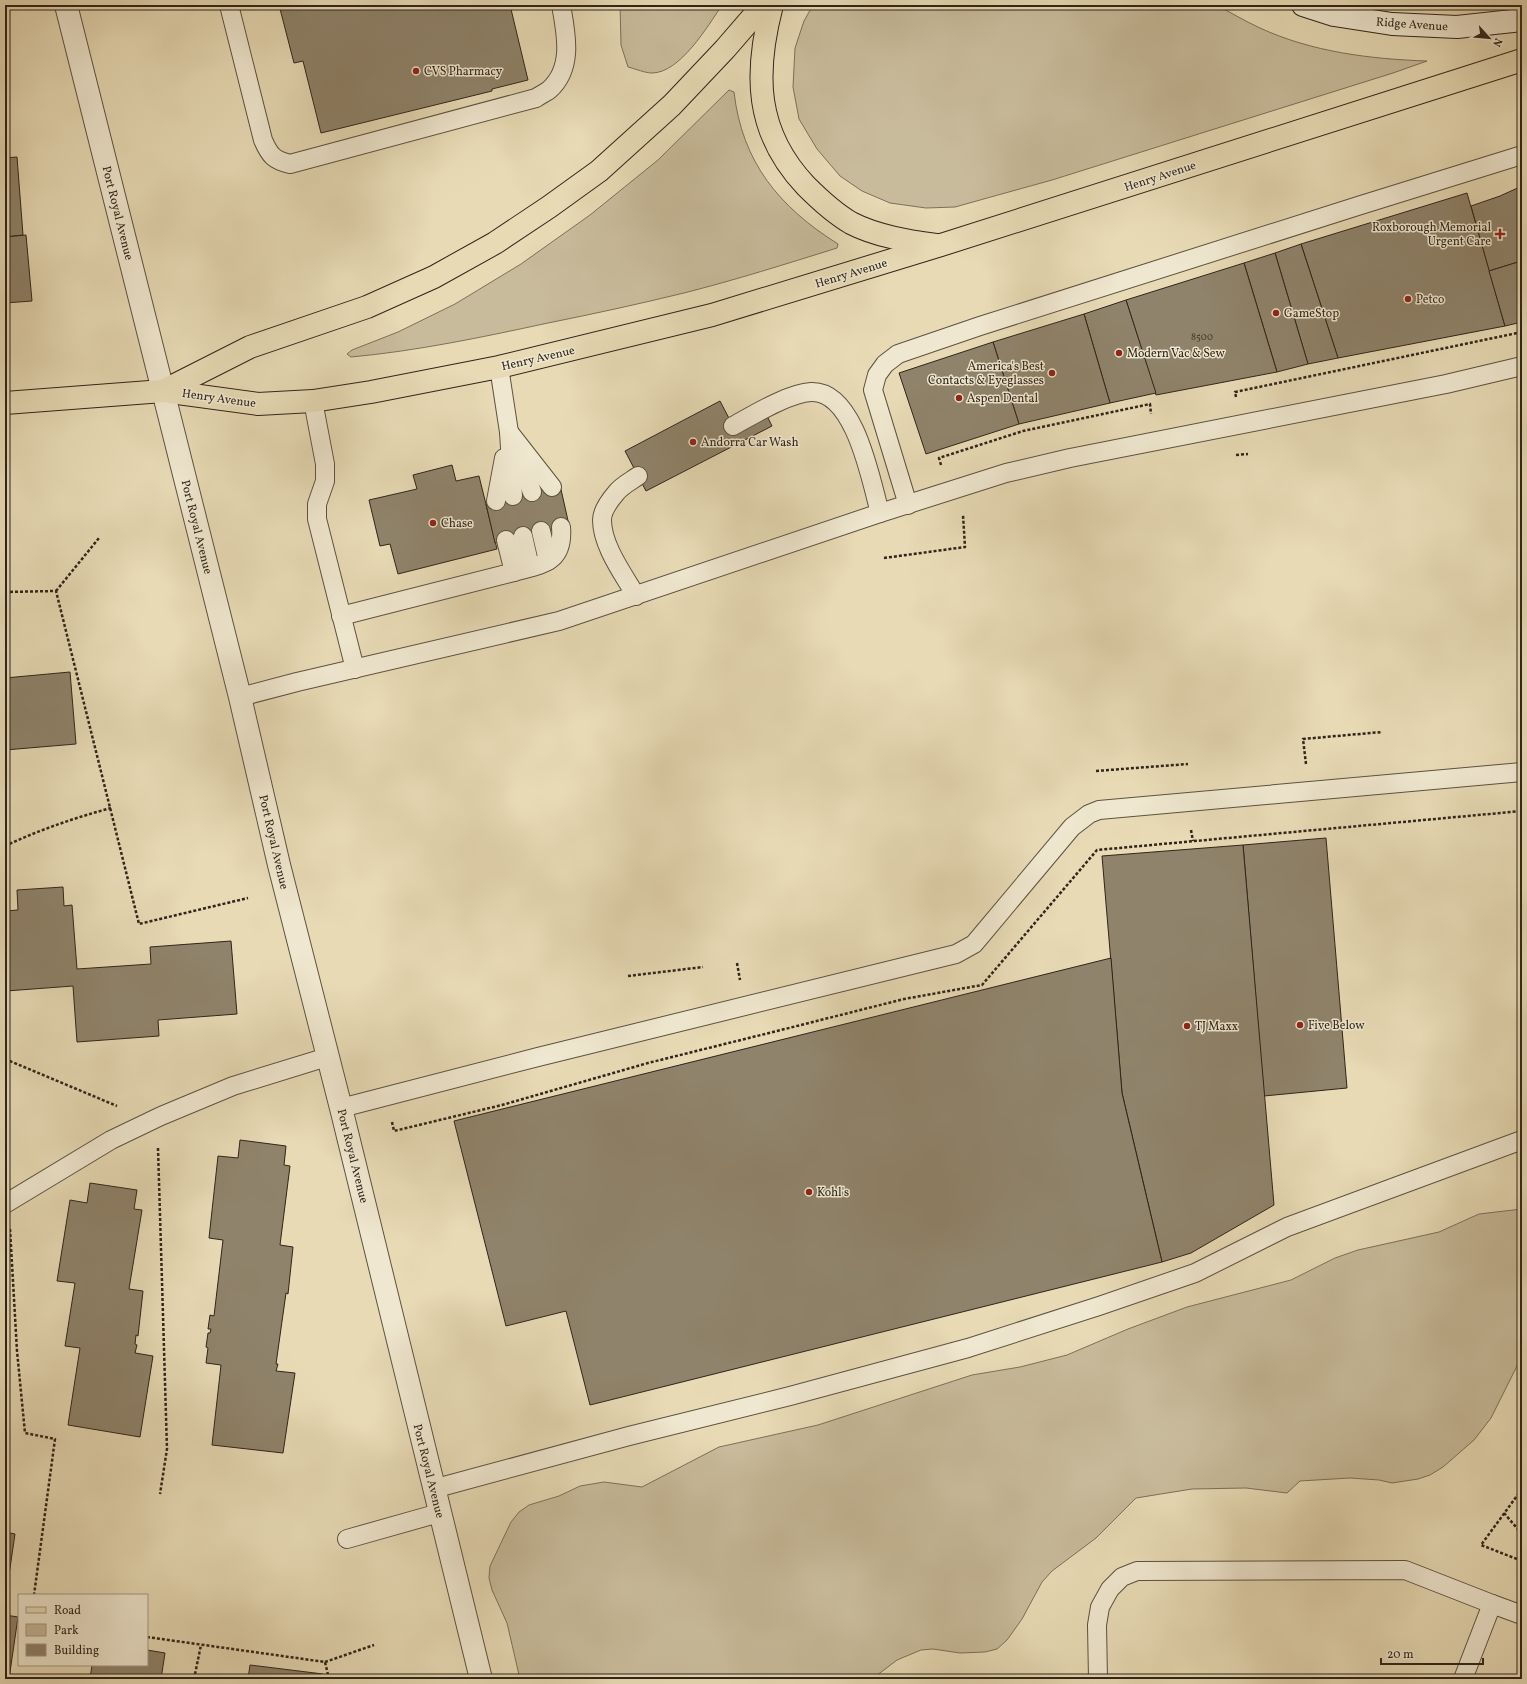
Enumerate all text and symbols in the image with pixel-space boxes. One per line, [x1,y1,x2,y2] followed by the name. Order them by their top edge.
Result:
[1375,15,1449,36] street label: Ridge Avenue
[1469,18,1509,58] north arrow
[1488,35,1505,49] text: N
[424,64,503,80] place label: CVS Pharmacy
[411,66,421,76] marker: CVS Pharmacy
[1122,158,1199,196] street label: Henry Avenue
[98,164,137,262] street label: Port Royal Avenue
[1372,220,1491,250] place label: Roxborough Memorial Urgent Care
[1494,228,1506,240] marker: Roxborough Memorial Urgent Care
[813,255,890,293] street label: Henry Avenue
[1416,292,1444,308] place label: Petco
[1403,294,1413,304] marker: Petco
[1284,306,1339,322] place label: GameStop
[1271,308,1281,318] marker: GameStop
[1191,330,1213,344] house number: 8500
[500,343,577,375] street label: Henry Avenue
[1127,346,1225,362] place label: Modern Vac & Sew
[1114,348,1124,358] marker: Modern Vac & Sew
[928,359,1044,389] place label: America's Best Contacts & Eyeglasses
[1047,368,1057,378] marker: America's Best Contacts & Eyeglasses
[181,386,257,412] street label: Henry Avenue
[967,391,1039,407] place label: Aspen Dental
[954,393,964,403] marker: Aspen Dental
[701,435,799,451] place label: Andorra Car Wash
[688,437,698,447] marker: Andorra Car Wash
[177,478,216,576] street label: Port Royal Avenue
[441,516,473,532] place label: Chase
[428,518,438,528] marker: Chase
[254,793,292,891] street label: Port Royal Avenue
[1308,1018,1365,1034] place label: Five Below
[1195,1019,1238,1035] place label: TJ Maxx
[1295,1020,1305,1030] marker: Five Below
[1182,1021,1192,1031] marker: TJ Maxx
[333,1107,372,1205] street label: Port Royal Avenue
[817,1185,849,1201] place label: Kohl's
[804,1187,814,1197] marker: Kohl's
[409,1422,448,1520] street label: Port Royal Avenue
[18,1594,148,1666] legend
[54,1603,81,1619] text: Road
[54,1623,79,1639] text: Park
[1381,1640,1483,1666] scale bar
[54,1643,99,1659] text: Building
[1387,1647,1414,1663] text: 20 m

